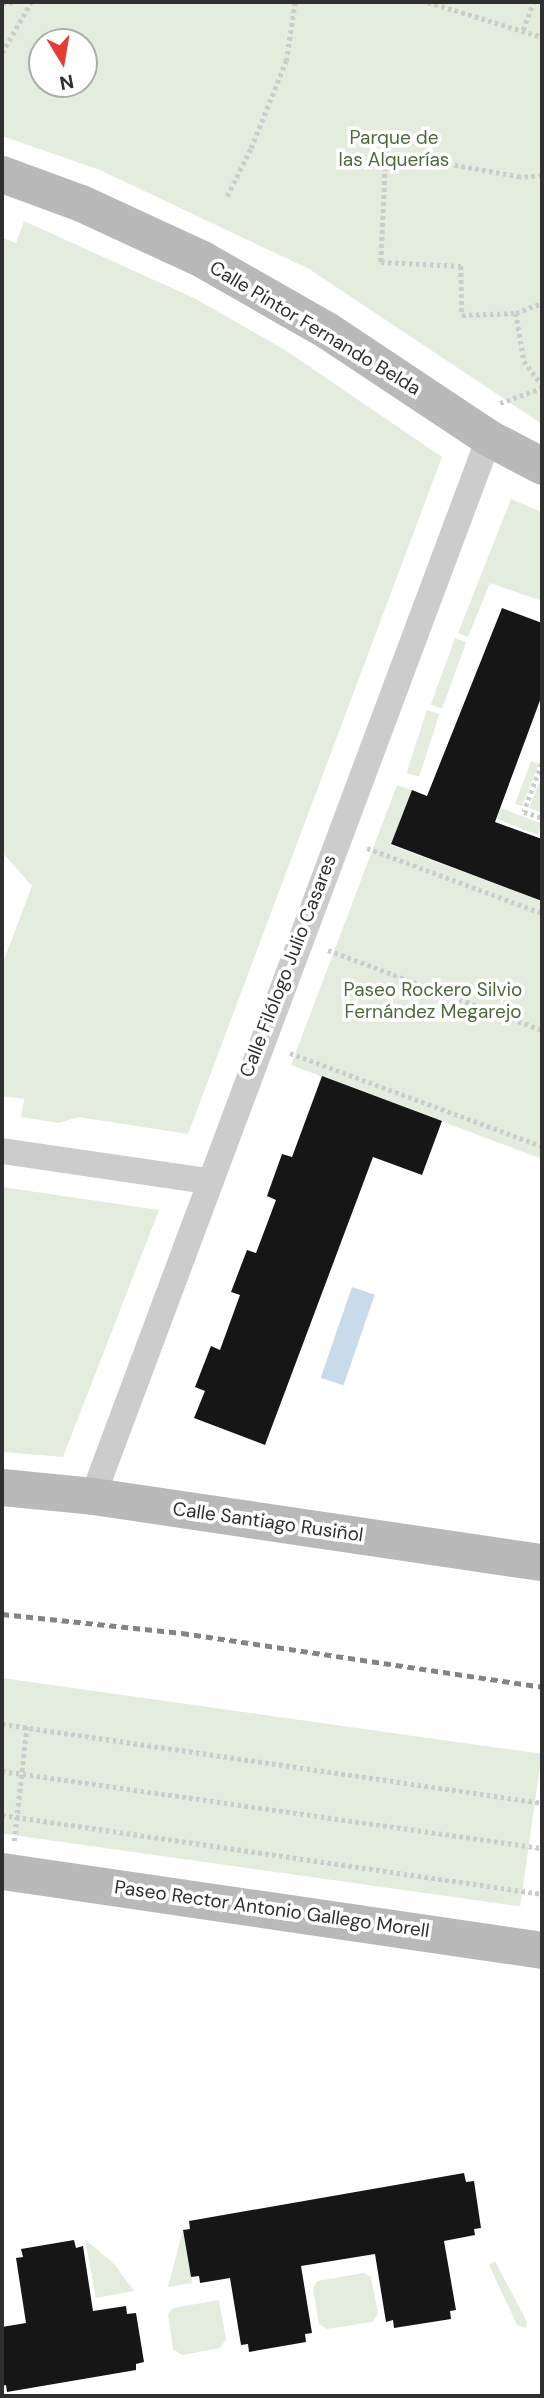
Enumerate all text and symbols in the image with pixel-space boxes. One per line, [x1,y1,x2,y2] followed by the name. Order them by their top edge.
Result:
[28,28,98,98] north arrow
[58,69,76,96] text: N
[339,127,449,171] park label: Parque de las Alquerías
[205,256,425,400] street label: Calle Pintor Fernando Belda
[235,852,341,1080] street label: Calle Filólogo Julio Casares
[344,979,522,1023] park label: Paseo Rockero Silvio Fernández Megarejo
[171,1497,365,1547] street label: Calle Santiago Rusiñol
[113,1876,431,1942] street label: Paseo Rector Antonio Gallego Morell

